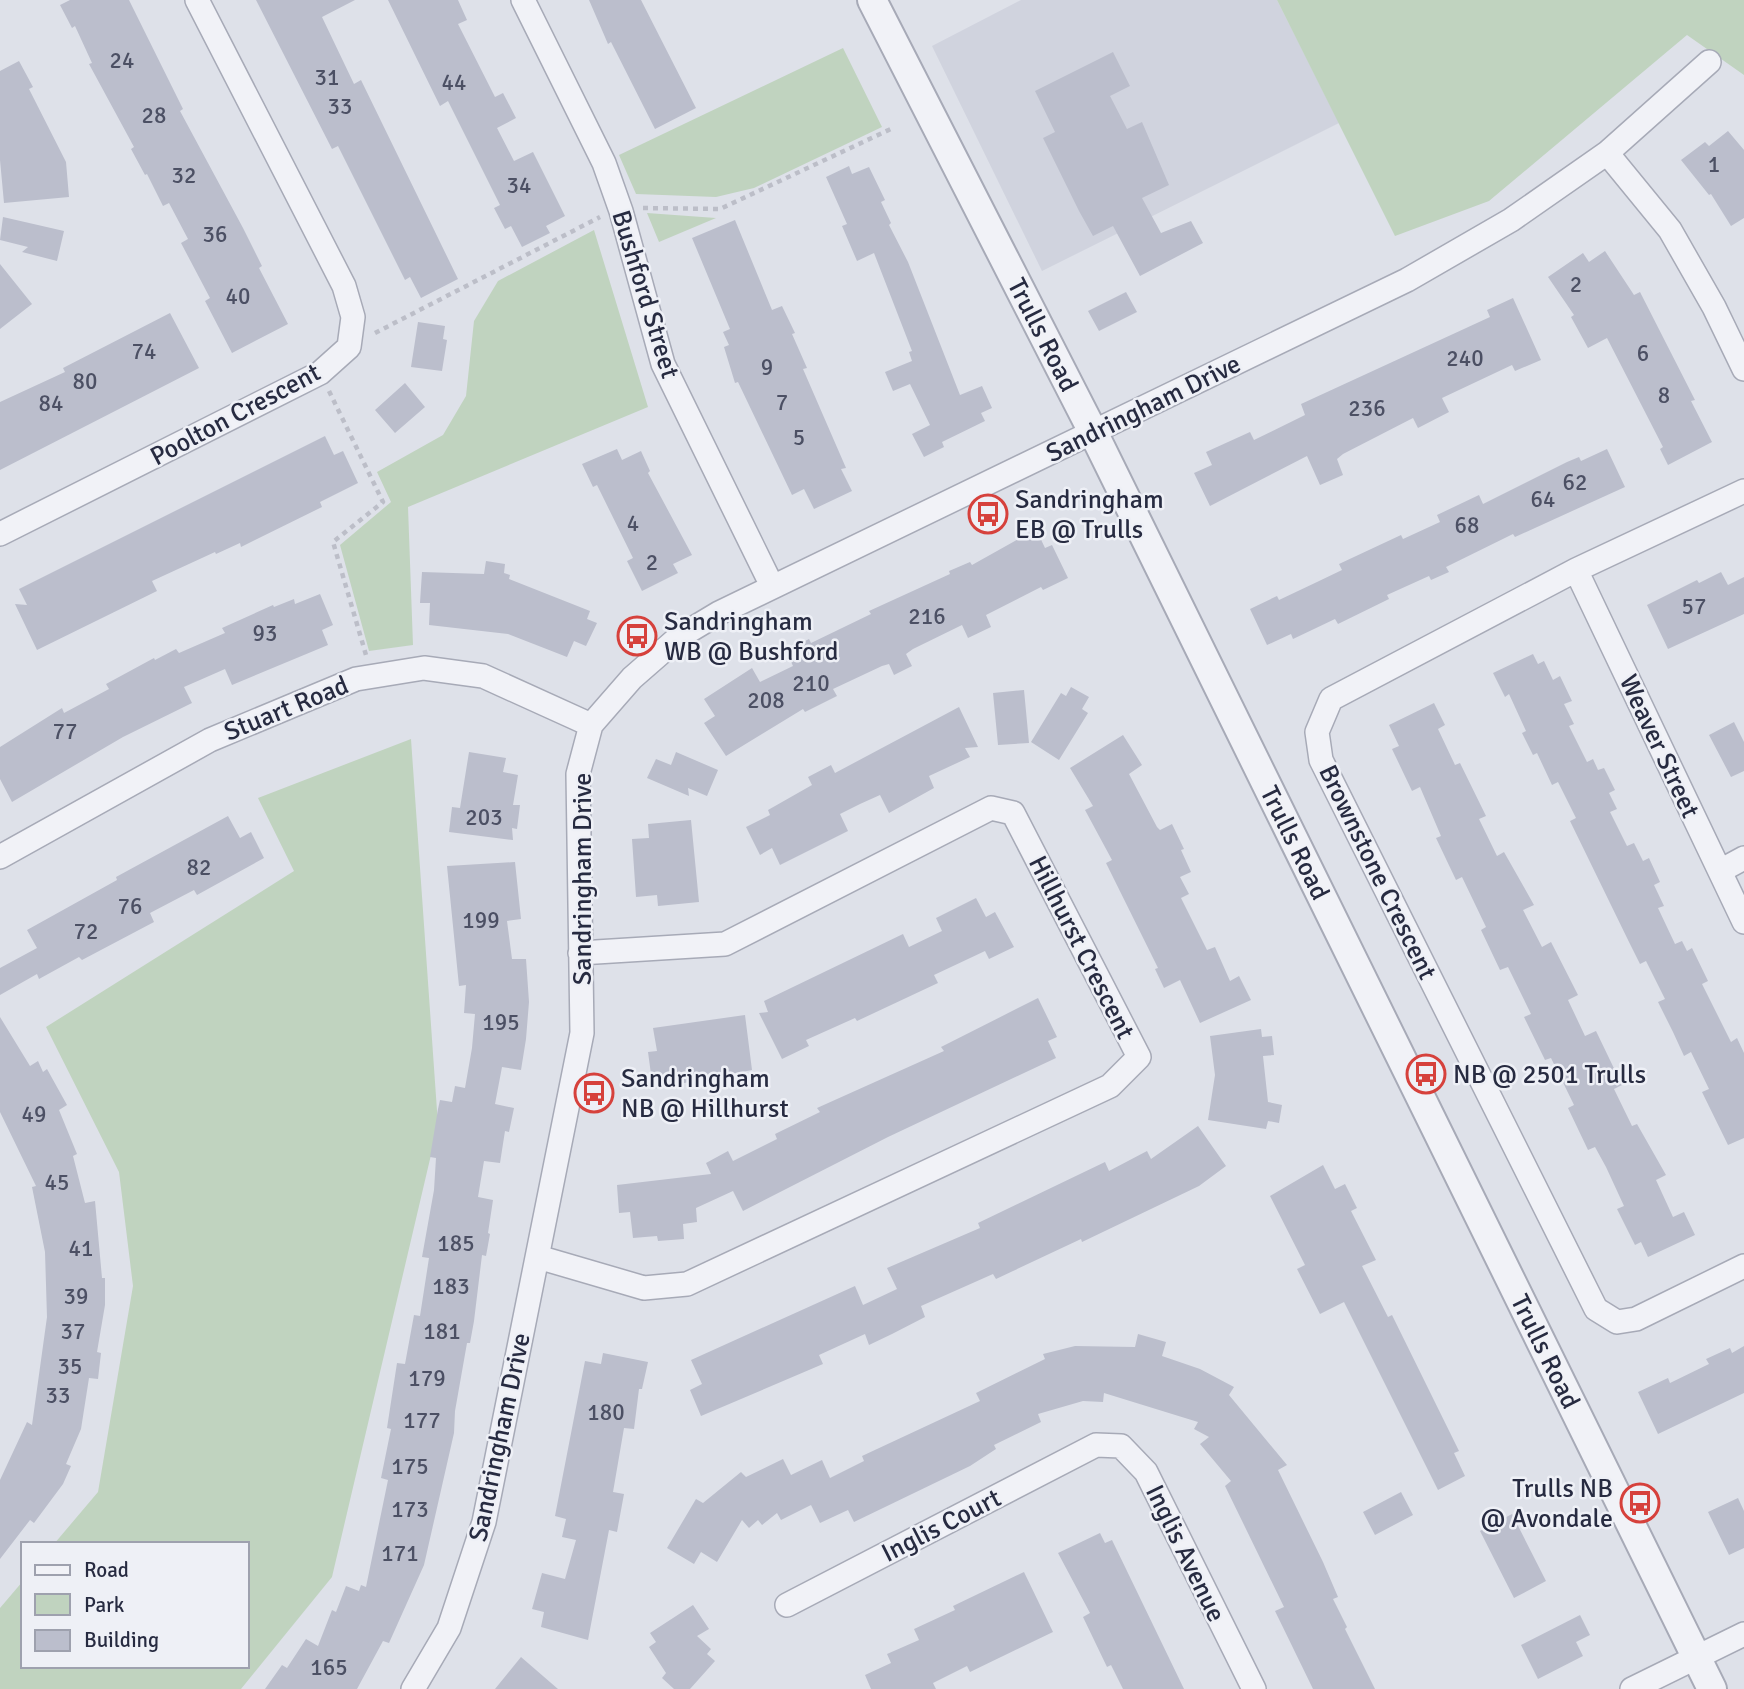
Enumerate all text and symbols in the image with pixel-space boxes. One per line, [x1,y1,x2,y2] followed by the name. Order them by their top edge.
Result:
[110,46,134,75] house number: 24
[315,63,339,92] house number: 31
[442,68,466,97] house number: 44
[328,92,352,121] house number: 33
[142,101,166,130] house number: 28
[1708,150,1720,179] house number: 1
[172,161,196,190] house number: 32
[507,171,531,200] house number: 34
[604,206,686,382] street label: Bushford Street
[203,220,227,249] house number: 36
[1570,270,1582,299] house number: 2
[1000,273,1085,397] street label: Trulls Road
[226,282,250,311] house number: 40
[132,337,156,366] house number: 74
[1637,339,1649,368] house number: 6
[1446,344,1484,373] house number: 240
[1041,348,1246,470] street label: Sandringham Drive
[761,353,773,382] house number: 9
[145,357,326,473] street label: Poolton Crescent
[73,367,97,396] house number: 80
[1658,381,1670,410] house number: 8
[776,388,788,417] house number: 7
[39,389,63,418] house number: 84
[1348,394,1386,423] house number: 236
[793,423,805,452] house number: 5
[1563,468,1587,497] house number: 62
[1015,484,1164,546] place label: Sandringham EB @ Trulls
[1531,485,1555,514] house number: 64
[967,493,1009,535] bus stop icon: Sandringham EB @ Trulls
[627,509,639,538] house number: 4
[1455,511,1479,540] house number: 68
[646,548,658,577] house number: 2
[1682,592,1706,621] house number: 57
[908,602,946,631] house number: 216
[664,606,839,668] place label: Sandringham WB @ Bushford
[616,615,658,657] bus stop icon: Sandringham WB @ Bushford
[253,619,277,648] house number: 93
[219,669,353,748] street label: Stuart Road
[792,669,830,698] house number: 210
[1612,670,1706,823] street label: Weaver Street
[747,686,785,715] house number: 208
[53,717,77,746] house number: 77
[1311,760,1443,985] street label: Brownstone Crescent
[567,773,599,985] street label: Sandringham Drive
[1253,781,1336,905] street label: Trulls Road
[465,803,503,832] house number: 203
[1021,850,1141,1044] street label: Hillhurst Crescent
[187,853,211,882] house number: 82
[118,892,142,921] house number: 76
[462,906,500,935] house number: 199
[74,917,98,946] house number: 72
[482,1008,520,1037] house number: 195
[1405,1053,1447,1095] bus stop icon: NB @ 2501 Trulls
[1453,1059,1646,1091] place label: NB @ 2501 Trulls
[621,1063,789,1125] place label: Sandringham NB @ Hillhurst
[573,1072,615,1114] bus stop icon: Sandringham NB @ Hillhurst
[22,1100,46,1129] house number: 49
[45,1168,69,1197] house number: 45
[437,1229,475,1258] house number: 185
[69,1234,93,1263] house number: 41
[432,1272,470,1301] house number: 183
[64,1282,88,1311] house number: 39
[1503,1289,1586,1414] street label: Trulls Road
[61,1317,85,1346] house number: 37
[423,1317,461,1346] house number: 181
[462,1330,538,1544] street label: Sandringham Drive
[58,1352,82,1381] house number: 35
[408,1364,446,1393] house number: 179
[46,1381,70,1410] house number: 33
[587,1398,625,1427] house number: 180
[403,1406,441,1435] house number: 177
[391,1452,429,1481] house number: 175
[1481,1473,1613,1535] place label: Trulls NB @ Avondale
[1138,1480,1232,1627] street label: Inglis Avenue
[876,1482,1006,1570] street label: Inglis Court
[1619,1482,1661,1524] bus stop icon: Trulls NB @ Avondale
[391,1495,429,1524] house number: 173
[381,1539,419,1568] house number: 171
[21,1542,248,1668] legend
[84,1557,129,1583] text: Road
[84,1592,125,1618] text: Park
[84,1627,159,1653] text: Building
[310,1653,348,1682] house number: 165

